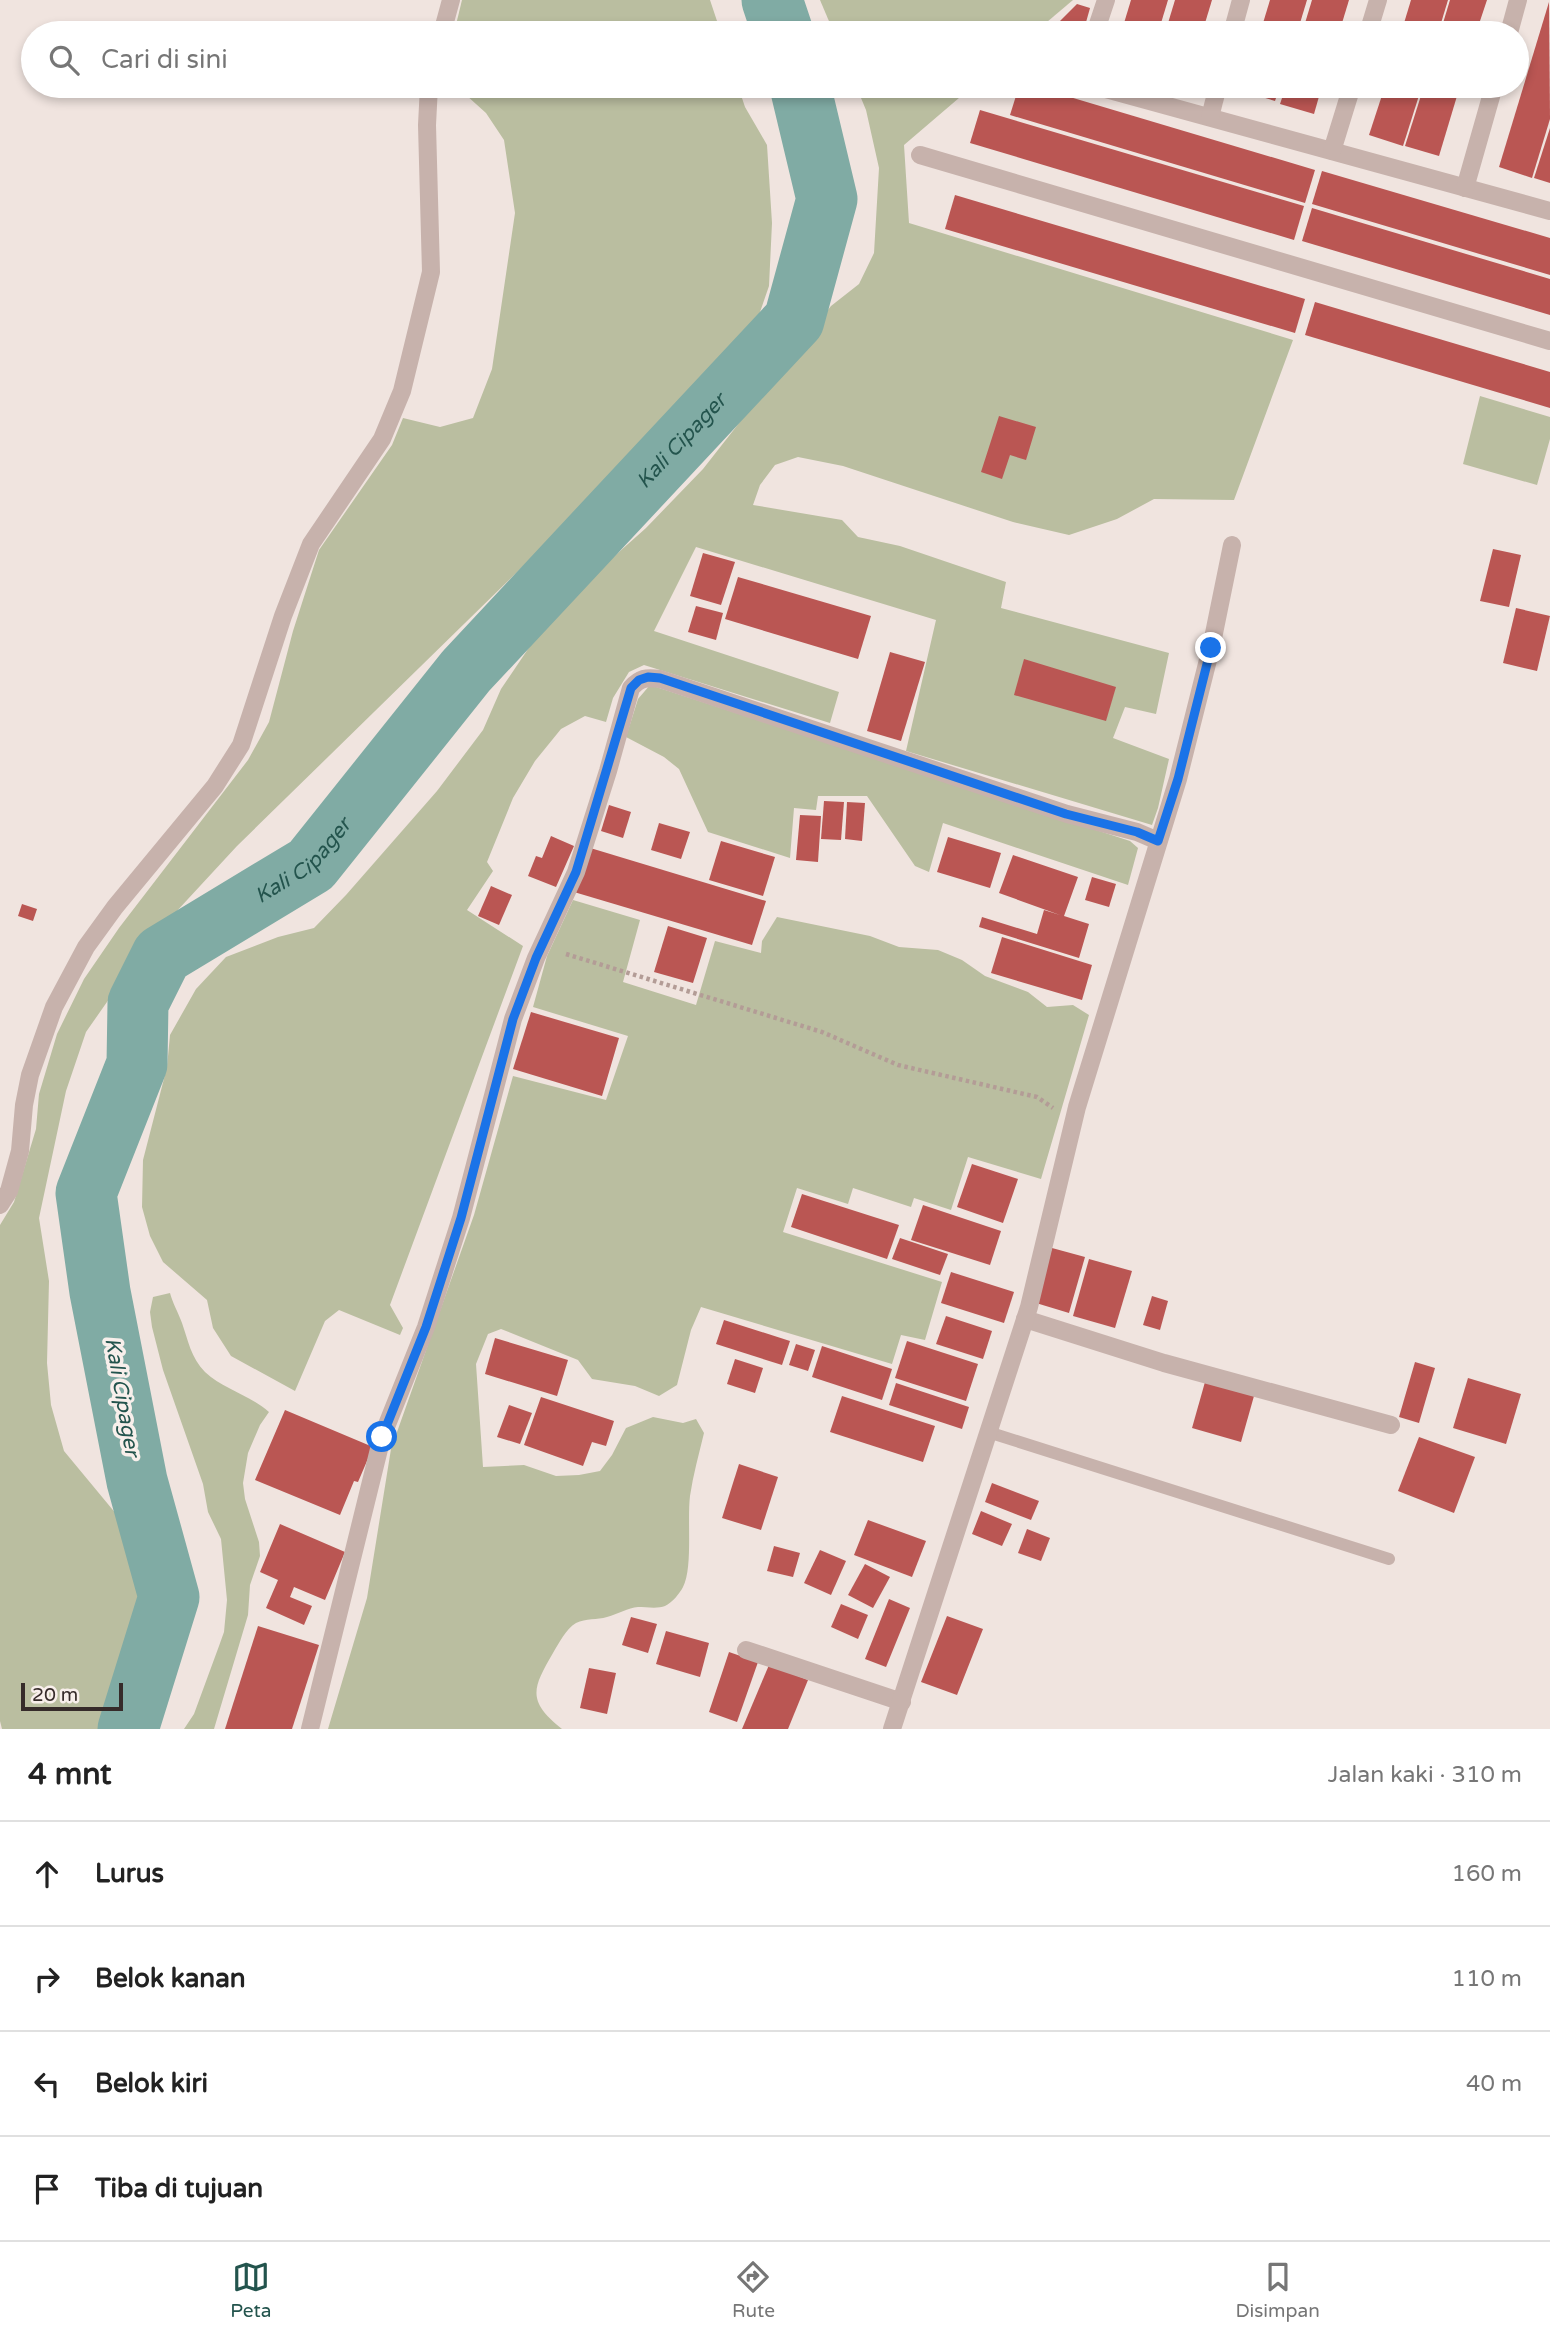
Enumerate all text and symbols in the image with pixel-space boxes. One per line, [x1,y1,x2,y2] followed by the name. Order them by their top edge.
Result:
[21,21,1529,98] search box
[45,41,83,79] icon: search
[101,44,228,75] text: Cari di sini
[631,386,733,493] water label: Kali Cipager
[1195,632,1226,663] route end
[250,811,358,909] water label: Kali Cipager
[99,1336,145,1461] water label: Kali Cipager
[366,1421,397,1452] route start
[21,1680,122,1712] scale bar
[32,1684,78,1706] text: 20 m
[28,1756,112,1793] text: 4 mnt
[1328,1761,1522,1789] text: Jalan kaki · 310 m
[28,1855,66,1893] icon: ahead
[95,1858,164,1889] text: Lurus
[1452,1860,1522,1888] text: 160 m
[28,1960,66,1998] icon: right
[95,1963,246,1994] text: Belok kanan
[1452,1965,1522,1993] text: 110 m
[28,2065,66,2103] icon: left
[95,2068,208,2099] text: Belok kiri
[1466,2070,1522,2098] text: 40 m
[28,2170,66,2208] icon: arrive
[95,2173,263,2204] text: Tiba di tujuan
[230,2258,271,2322] tab: Peta
[732,2258,775,2322] tab: Rute
[1235,2258,1320,2322] tab: Disimpan

